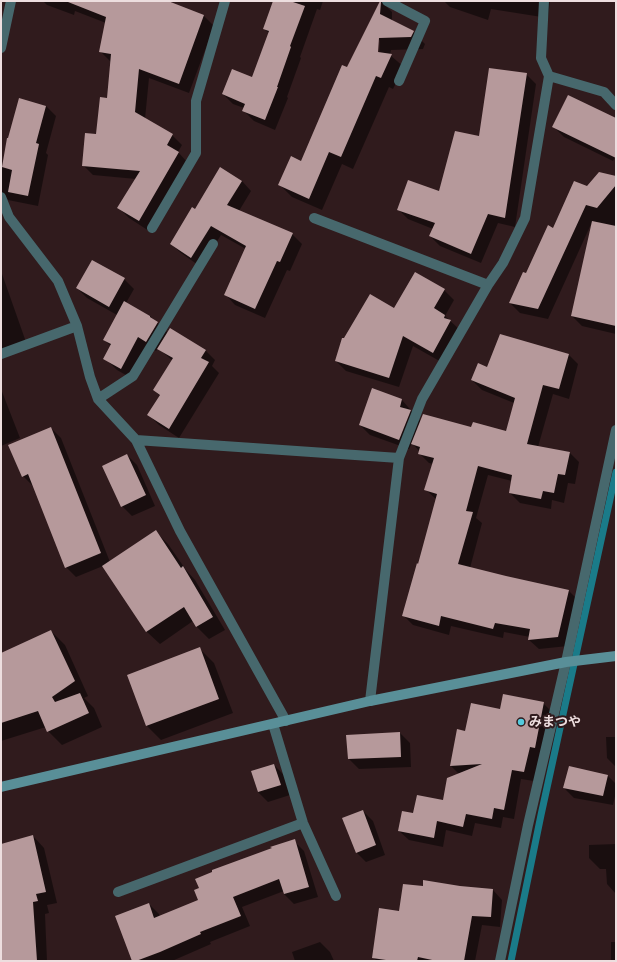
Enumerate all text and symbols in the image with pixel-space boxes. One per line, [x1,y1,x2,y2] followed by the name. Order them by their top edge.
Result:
[529,714,581,730] place label: みまつや
[516,717,526,727] marker: みまつや

